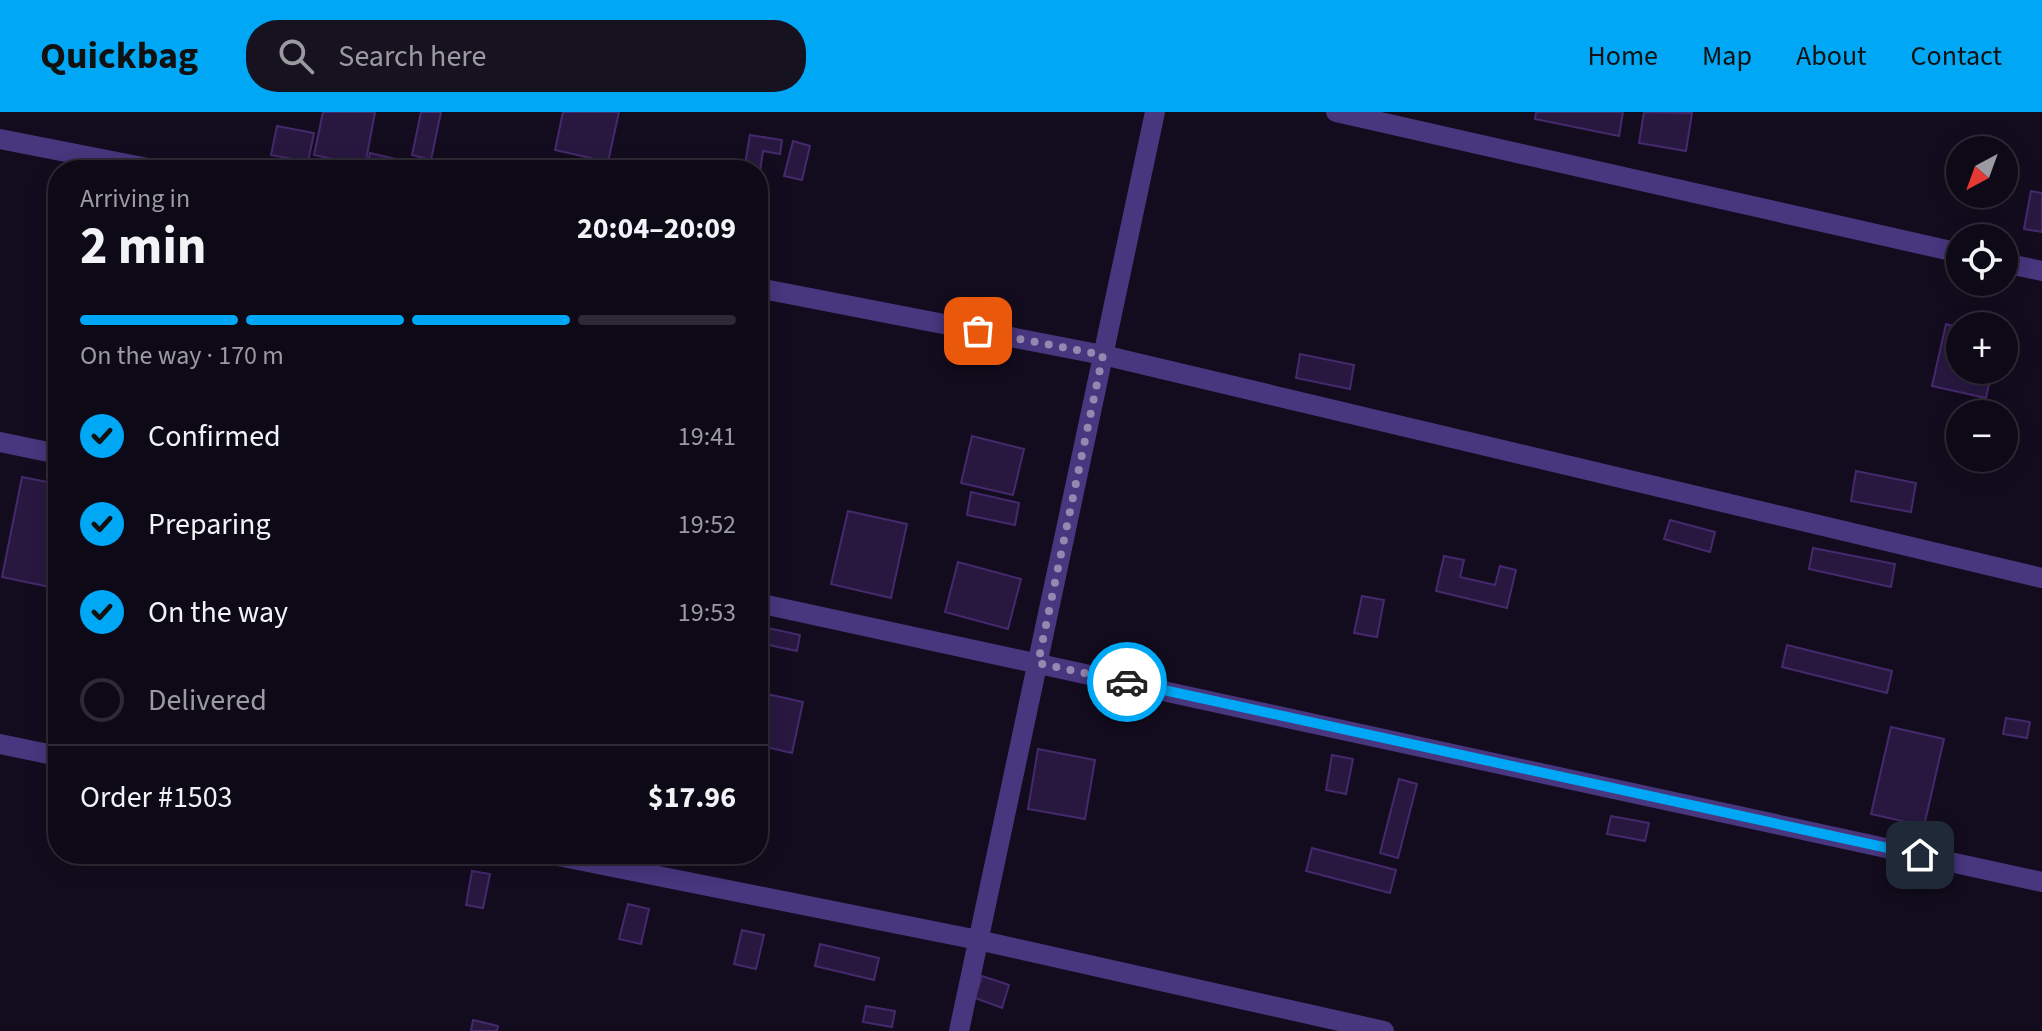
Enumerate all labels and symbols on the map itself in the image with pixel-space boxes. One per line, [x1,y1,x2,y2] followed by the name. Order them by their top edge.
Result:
[1946,136,2018,208] north arrow
[944,297,1012,365] pin
[1087,642,1167,722] courier
[1886,821,1954,889] pin

